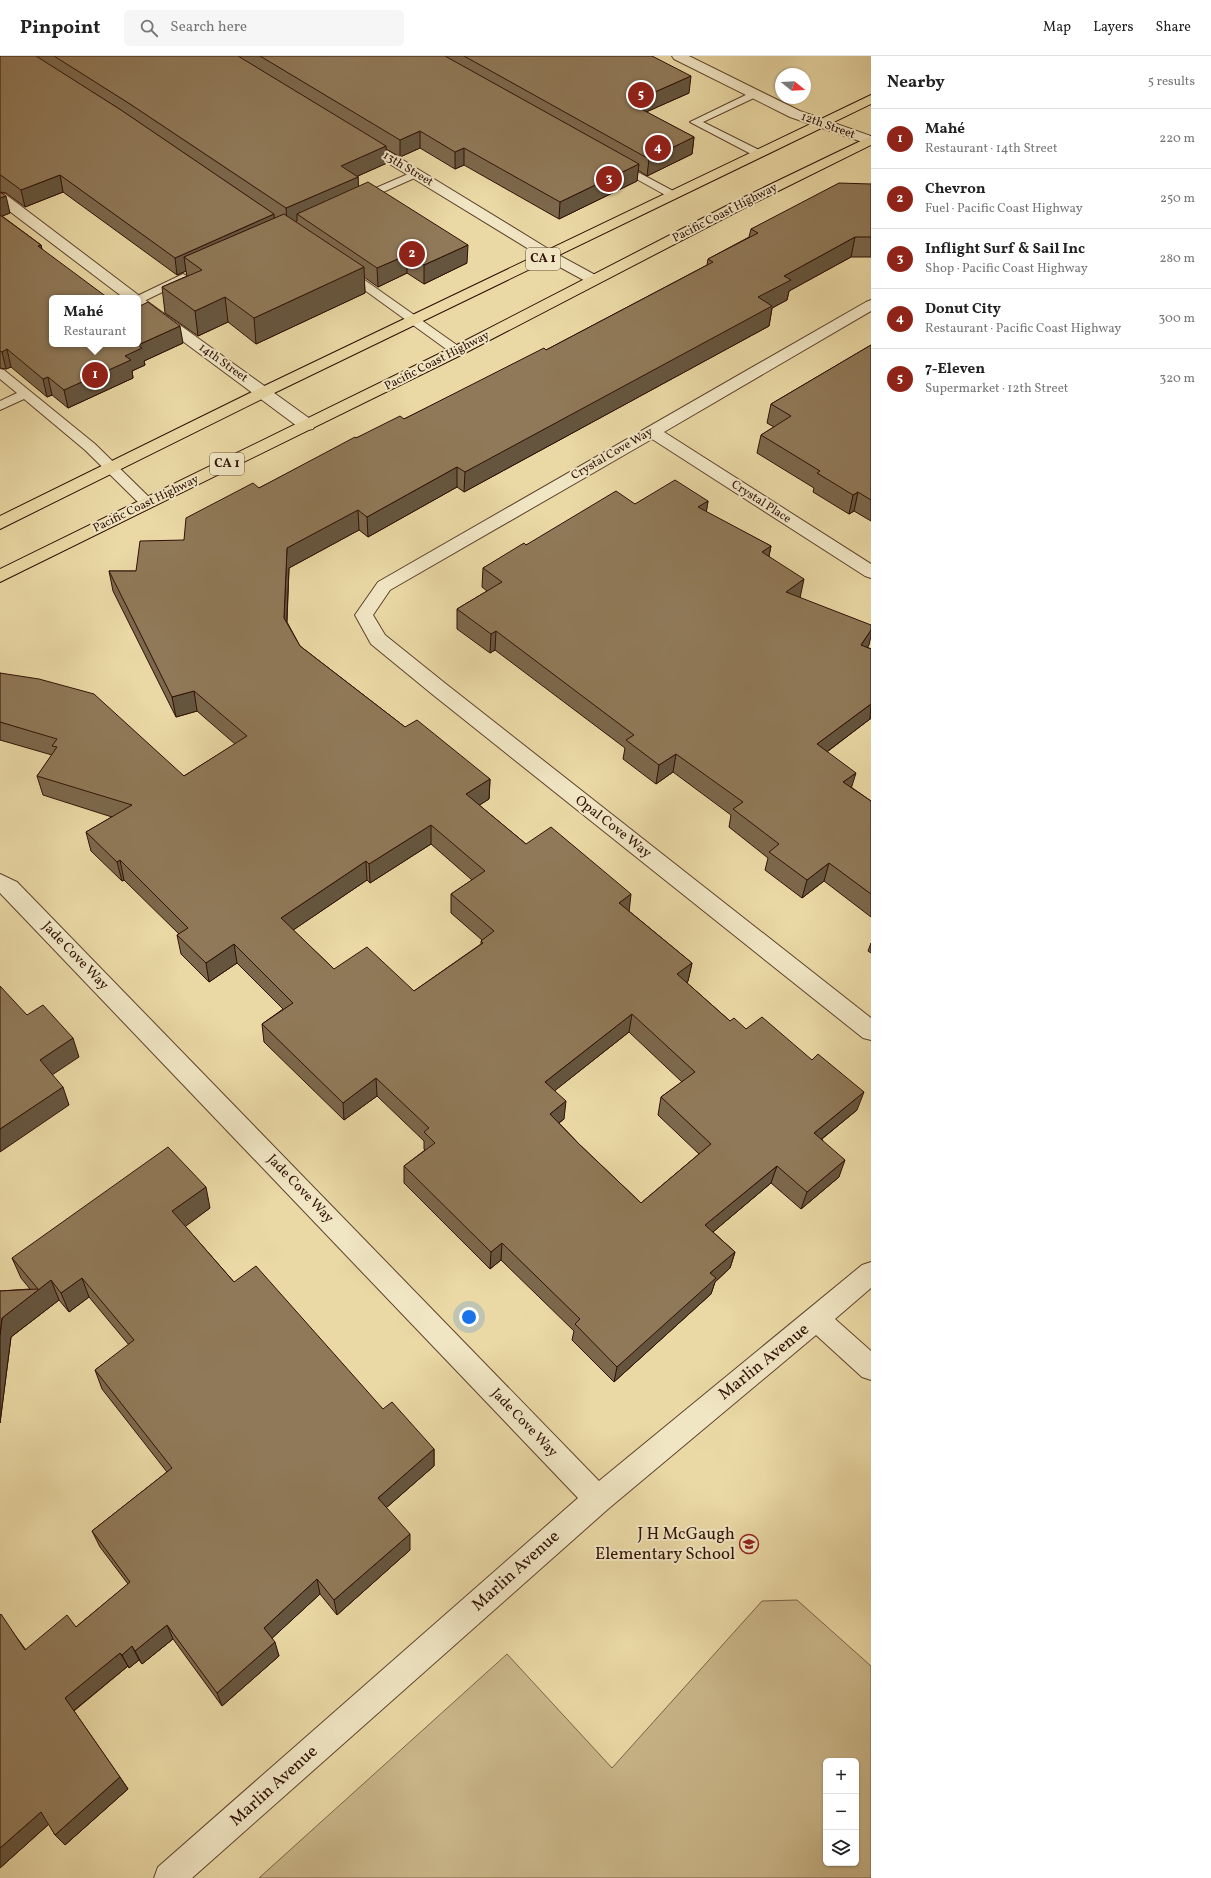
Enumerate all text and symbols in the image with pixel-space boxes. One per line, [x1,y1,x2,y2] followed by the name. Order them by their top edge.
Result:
[124,10,404,46] search box
[20,15,100,41] text: Pinpoint
[138,17,160,39] icon: search
[170,17,247,38] text: Search here
[1043,18,1071,37] text: Map
[1093,18,1133,37] text: Layers
[1155,18,1191,37] text: Share
[775,68,811,104] north arrow
[887,71,945,94] text: Nearby
[1148,73,1195,91] text: 5 results
[628,80,654,110] pin: 5
[799,109,857,143] street label: 12th Street
[925,119,965,140] text: Mahé
[897,130,903,148] text: 1
[1159,130,1195,148] text: 220 m
[645,133,671,163] pin: 4
[925,140,1058,158] text: Restaurant · 14th Street
[380,148,436,190] street label: 13th Street
[596,164,622,194] pin: 3
[670,179,781,246] street label: Pacific Coast Highway
[925,179,986,200] text: Chevron
[897,190,903,208] text: 2
[1160,190,1195,208] text: 250 m
[925,200,1083,218] text: Fuel · Pacific Coast Highway
[399,239,425,269] pin: 2
[925,239,1085,260] text: Inflight Surf & Sail Inc
[526,248,560,270] road number: CA 1
[897,250,903,268] text: 3
[1159,250,1195,268] text: 280 m
[925,260,1088,278] text: Shop · Pacific Coast Highway
[49,295,141,347] popup
[925,299,1001,320] text: Donut City
[64,302,103,323] text: Mahé
[896,310,904,328] text: 4
[1159,310,1195,328] text: 300 m
[925,320,1121,338] text: Restaurant · Pacific Coast Highway
[64,323,126,341] text: Restaurant
[382,327,493,394] street label: Pacific Coast Highway
[195,340,251,386] street label: 14th Street
[925,359,985,380] text: 7-Eleven
[82,360,108,390] pin: 1
[897,370,903,388] text: 5
[1160,370,1195,388] text: 320 m
[925,380,1068,398] text: Supermarket · 12th Street
[568,424,656,484] street label: Crystal Cove Way
[210,453,244,475] road number: CA 1
[90,471,202,537] street label: Pacific Coast Highway
[728,477,794,527] street label: Crystal Place
[571,791,655,863] street label: Opal Cove Way
[37,917,113,995] street label: Jade Cove Way
[262,1150,338,1228] street label: Jade Cove Way
[459,1307,479,1327] your location
[714,1318,814,1406] street label: Marlin Avenue
[486,1384,562,1462] street label: Jade Cove Way
[595,1523,735,1566] place label: J H McGaugh Elementary School
[467,1525,565,1617] street label: Marlin Avenue
[738,1533,760,1555] school or university icon: J H McGaugh Elementary School
[225,1740,323,1832] street label: Marlin Avenue
[823,1758,859,1866] map controls
[823,1758,859,1794] button: +
[823,1794,859,1830] button: −
[823,1830,859,1866] button: layers

